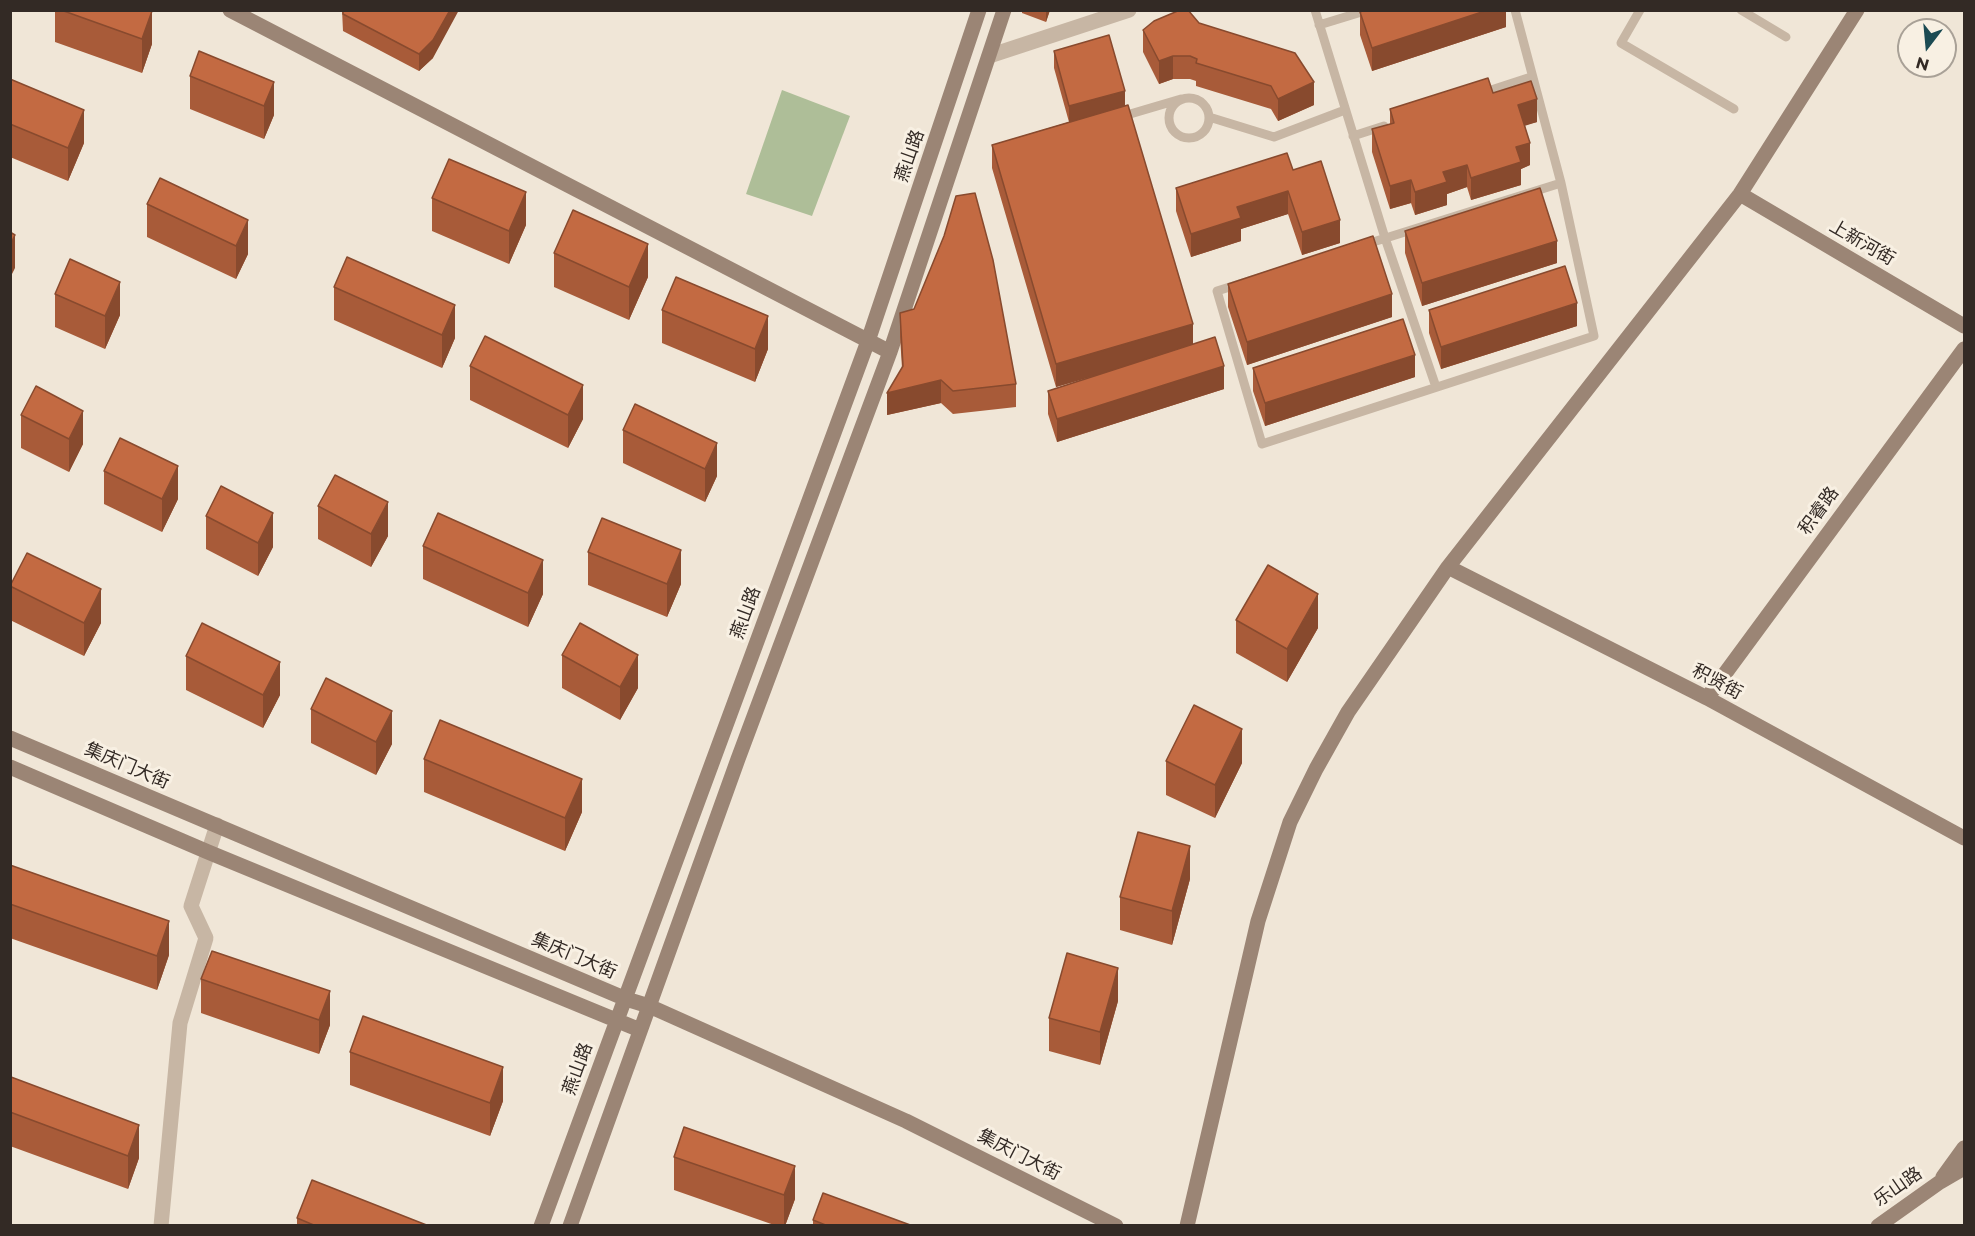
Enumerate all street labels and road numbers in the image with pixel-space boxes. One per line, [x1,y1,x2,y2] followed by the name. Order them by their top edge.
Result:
[891,127,929,185] street label: 燕山路
[1825,216,1899,270] street label: 上新河街
[1794,483,1844,539] street label: 积睿路
[727,584,765,642] street label: 燕山路
[1688,660,1746,704] street label: 积贤街
[81,738,173,794] street label: 集庆门大街
[528,928,620,984] street label: 集庆门大街
[559,1040,597,1098] street label: 燕山路
[974,1125,1064,1185] street label: 集庆门大街
[1870,1163,1926,1211] street label: 乐山路

